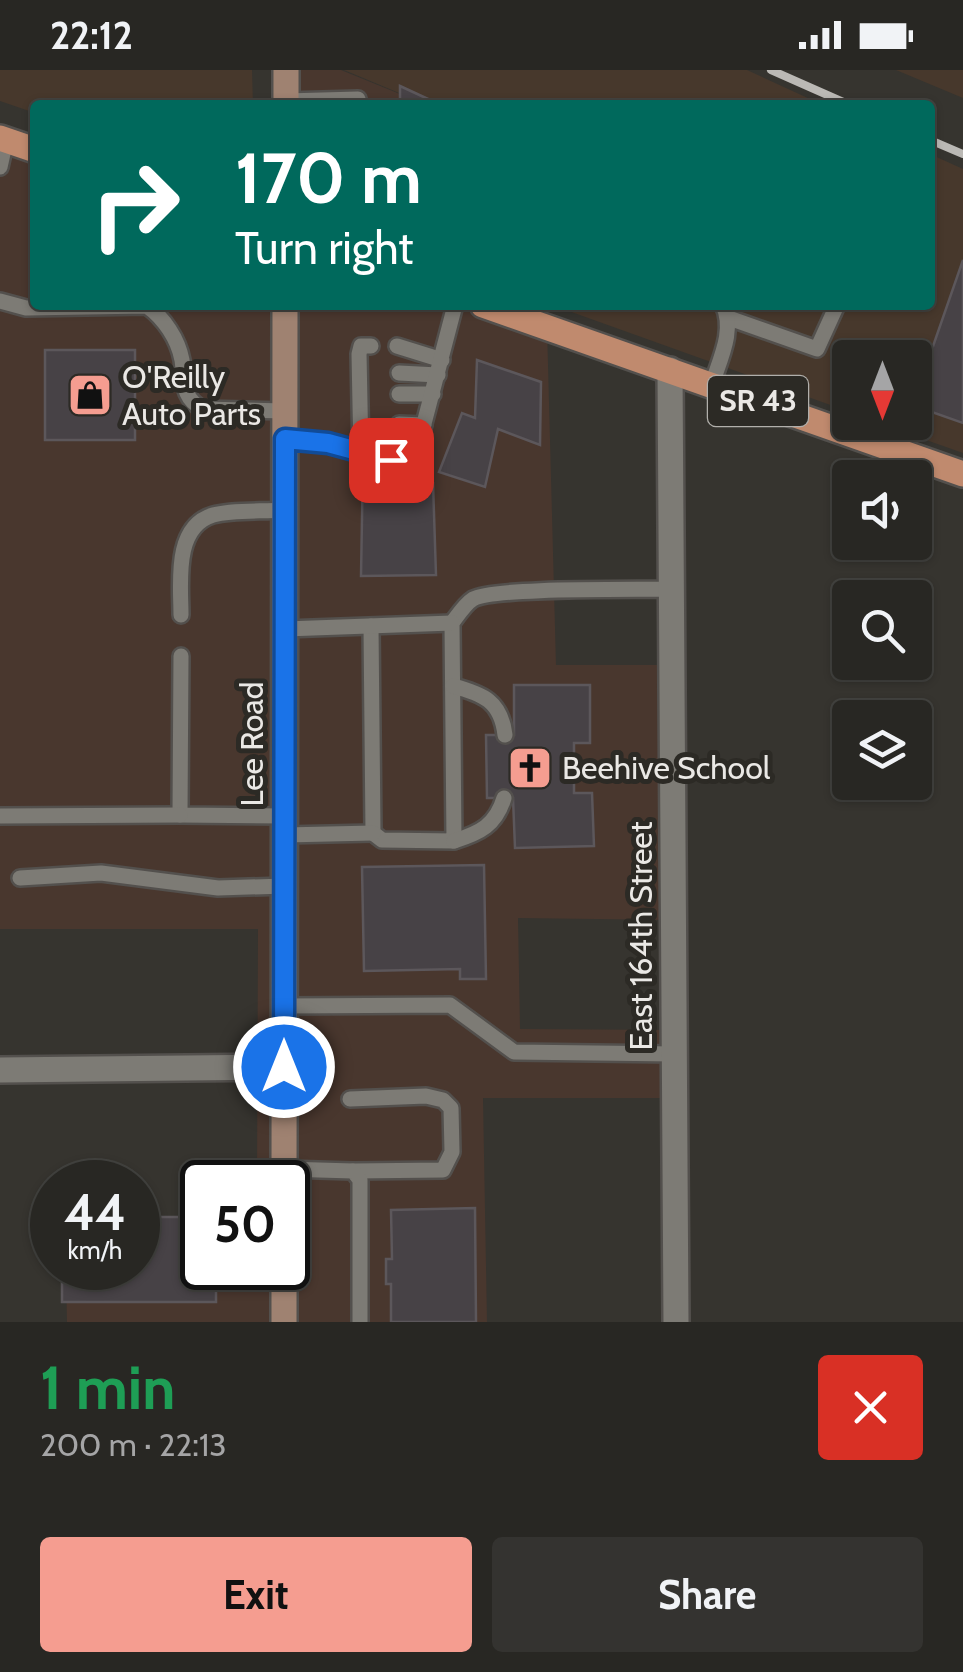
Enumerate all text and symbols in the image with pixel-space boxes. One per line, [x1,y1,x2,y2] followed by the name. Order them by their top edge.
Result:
[50,12,133,59] text: 22:12
[235,135,422,221] text: 170 m
[70,140,200,270] icon: right
[235,221,414,275] text: Turn right
[832,340,932,440] north arrow
[832,340,932,800] map controls
[122,357,261,433] place label: O'Reilly Auto Parts
[67,372,113,418] shop icon: O'Reilly Auto Parts
[708,376,808,426] road number: SR 43
[349,418,434,503] pin
[364,433,419,488] icon: arrive
[832,460,932,560] button: sound
[832,580,932,680] button: search
[232,681,271,807] street label: Lee Road
[832,700,932,800] button: layers
[507,745,553,791] church icon: Beehive School
[562,748,771,787] place label: Beehive School
[621,821,660,1051] street label: East 164th Street
[232,1015,336,1119] position arrow
[180,1160,310,1290] speed limit sign: 50
[64,1182,126,1243] text: 44
[68,1235,122,1265] text: km/h
[40,1351,175,1424] text: 1 min
[818,1355,923,1460] button: close
[40,1425,227,1464] text: 200 m · 22:13
[40,1537,472,1652] button: Exit
[492,1537,923,1652] button: Share

